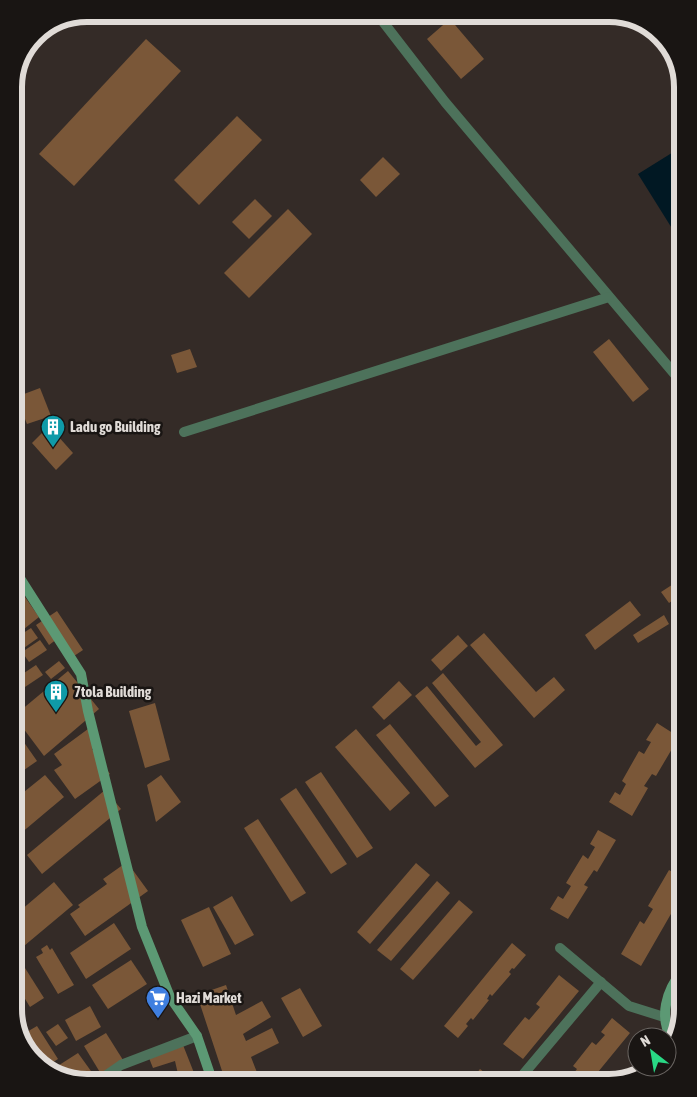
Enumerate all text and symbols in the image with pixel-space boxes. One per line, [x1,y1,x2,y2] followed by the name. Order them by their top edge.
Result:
[40,414,66,448] building icon: Ladu go Building
[70,418,161,435] place label: Ladu go Building
[43,679,69,713] building icon: 7tola Building
[74,683,152,700] place label: 7tola Building
[145,985,171,1019] supermarket icon: Hazi Market
[176,989,242,1006] place label: Hazi Market
[627,1027,677,1077] north arrow
[638,1032,653,1050] text: N

